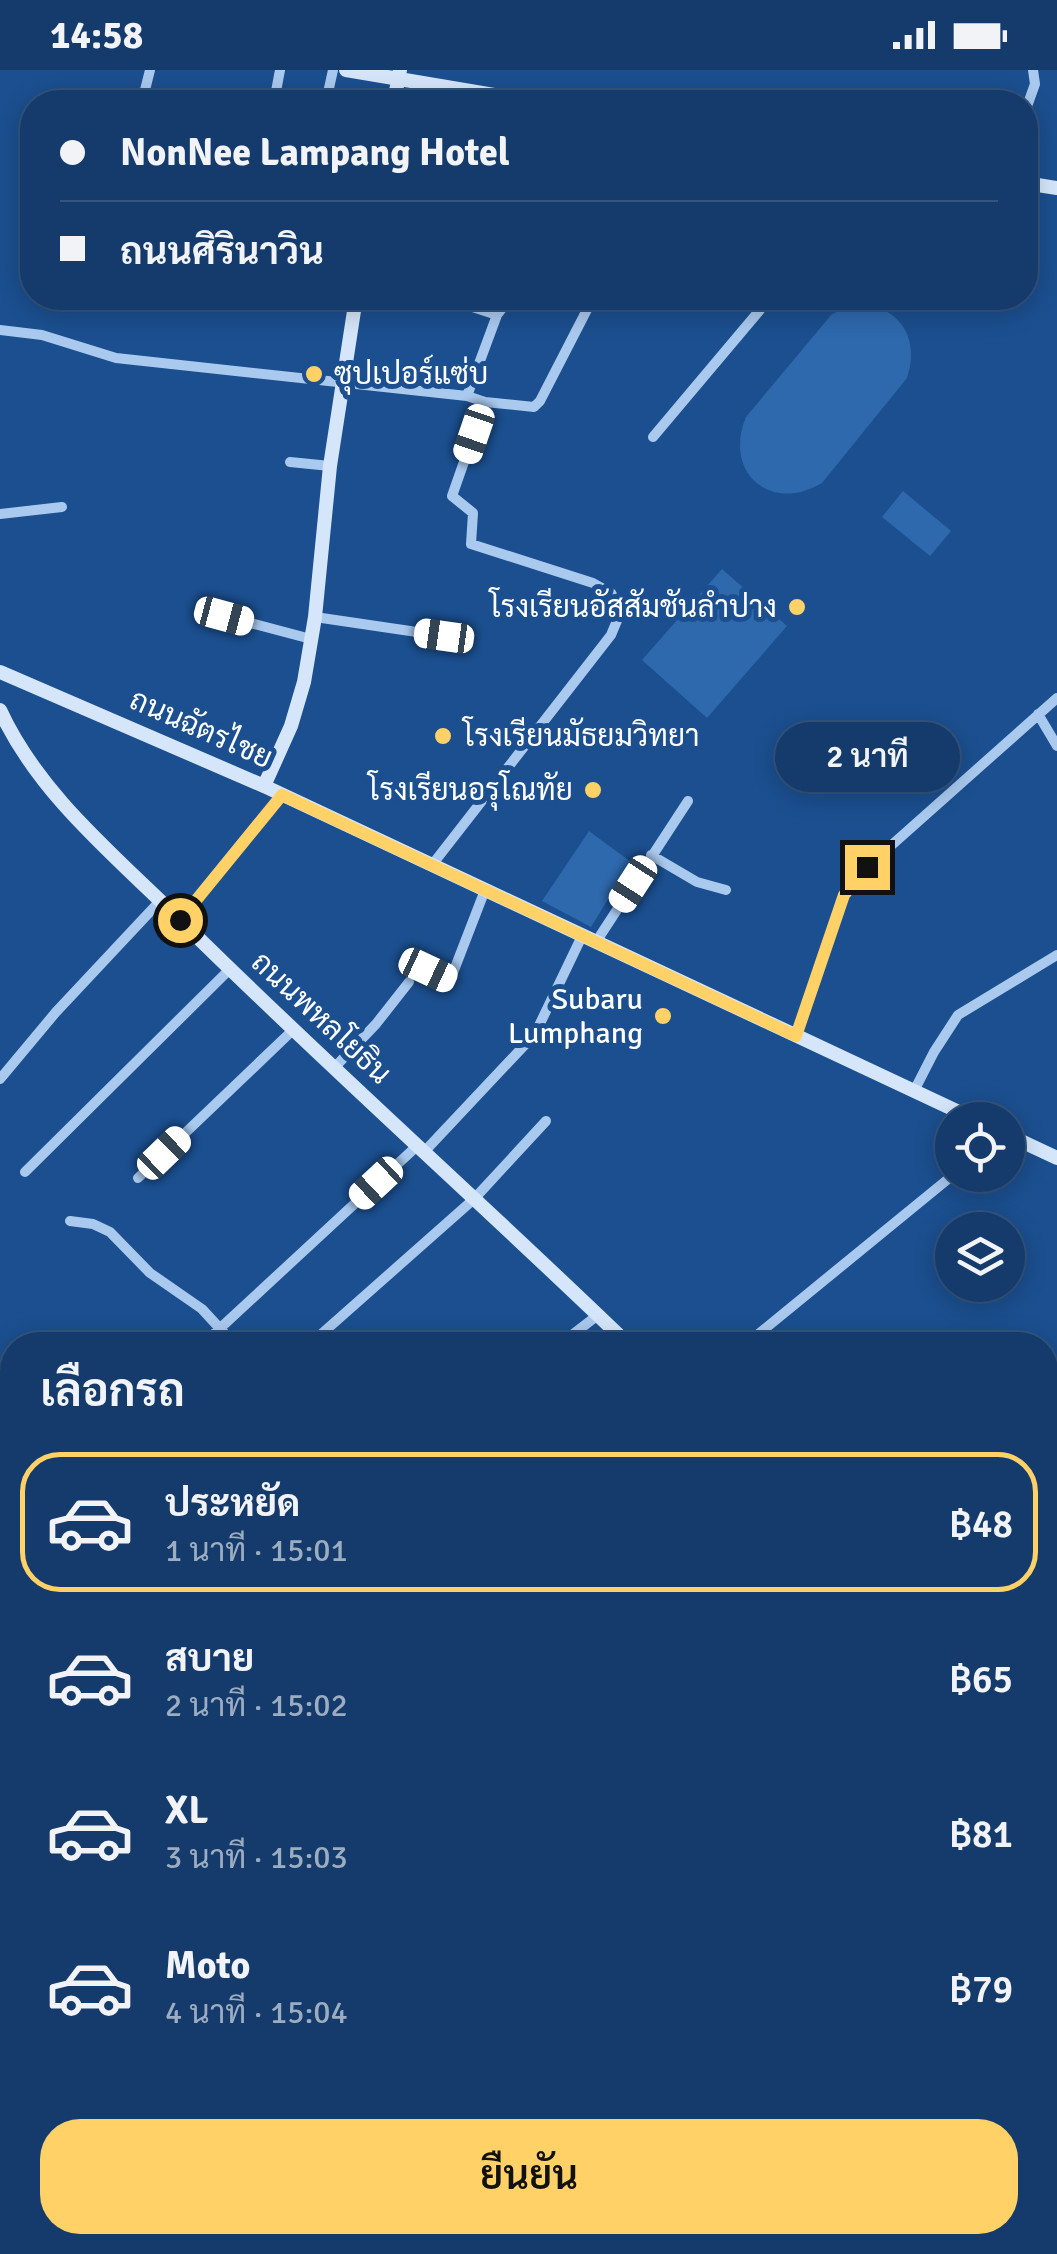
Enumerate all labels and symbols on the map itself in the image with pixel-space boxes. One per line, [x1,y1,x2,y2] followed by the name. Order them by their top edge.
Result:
[334,354,488,395] place label: ซุปเปอร์แซ่บ
[303,363,325,385] marker: ซุปเปอร์แซ่บ
[450,401,498,467] car
[488,587,777,626] place label: โรงเรียนอัสสัมชันลำปาง
[191,594,257,638] car
[786,596,808,618] marker: โรงเรียนอัสสัมชันลำปาง
[412,617,476,655] car
[124,679,279,777] street label: ถนนฉัตรไชย
[461,716,700,755] place label: โรงเรียนมัธยมวิทยา
[774,722,960,792] callout: 2 นาที
[432,725,454,747] marker: โรงเรียนมัธยมวิทยา
[366,770,573,811] place label: โรงเรียนอรุโณทัย
[582,779,604,801] marker: โรงเรียนอรุโณทัย
[845,845,890,890] route end
[604,851,662,917] car
[158,898,203,943] route start
[243,942,400,1092] street label: ถนนพหลโยธิน
[394,944,462,996] car
[508,981,643,1052] place label: Subaru Lumphang
[652,1005,674,1027] marker: Subaru Lumphang
[132,1121,196,1185] car
[344,1152,408,1214] car

